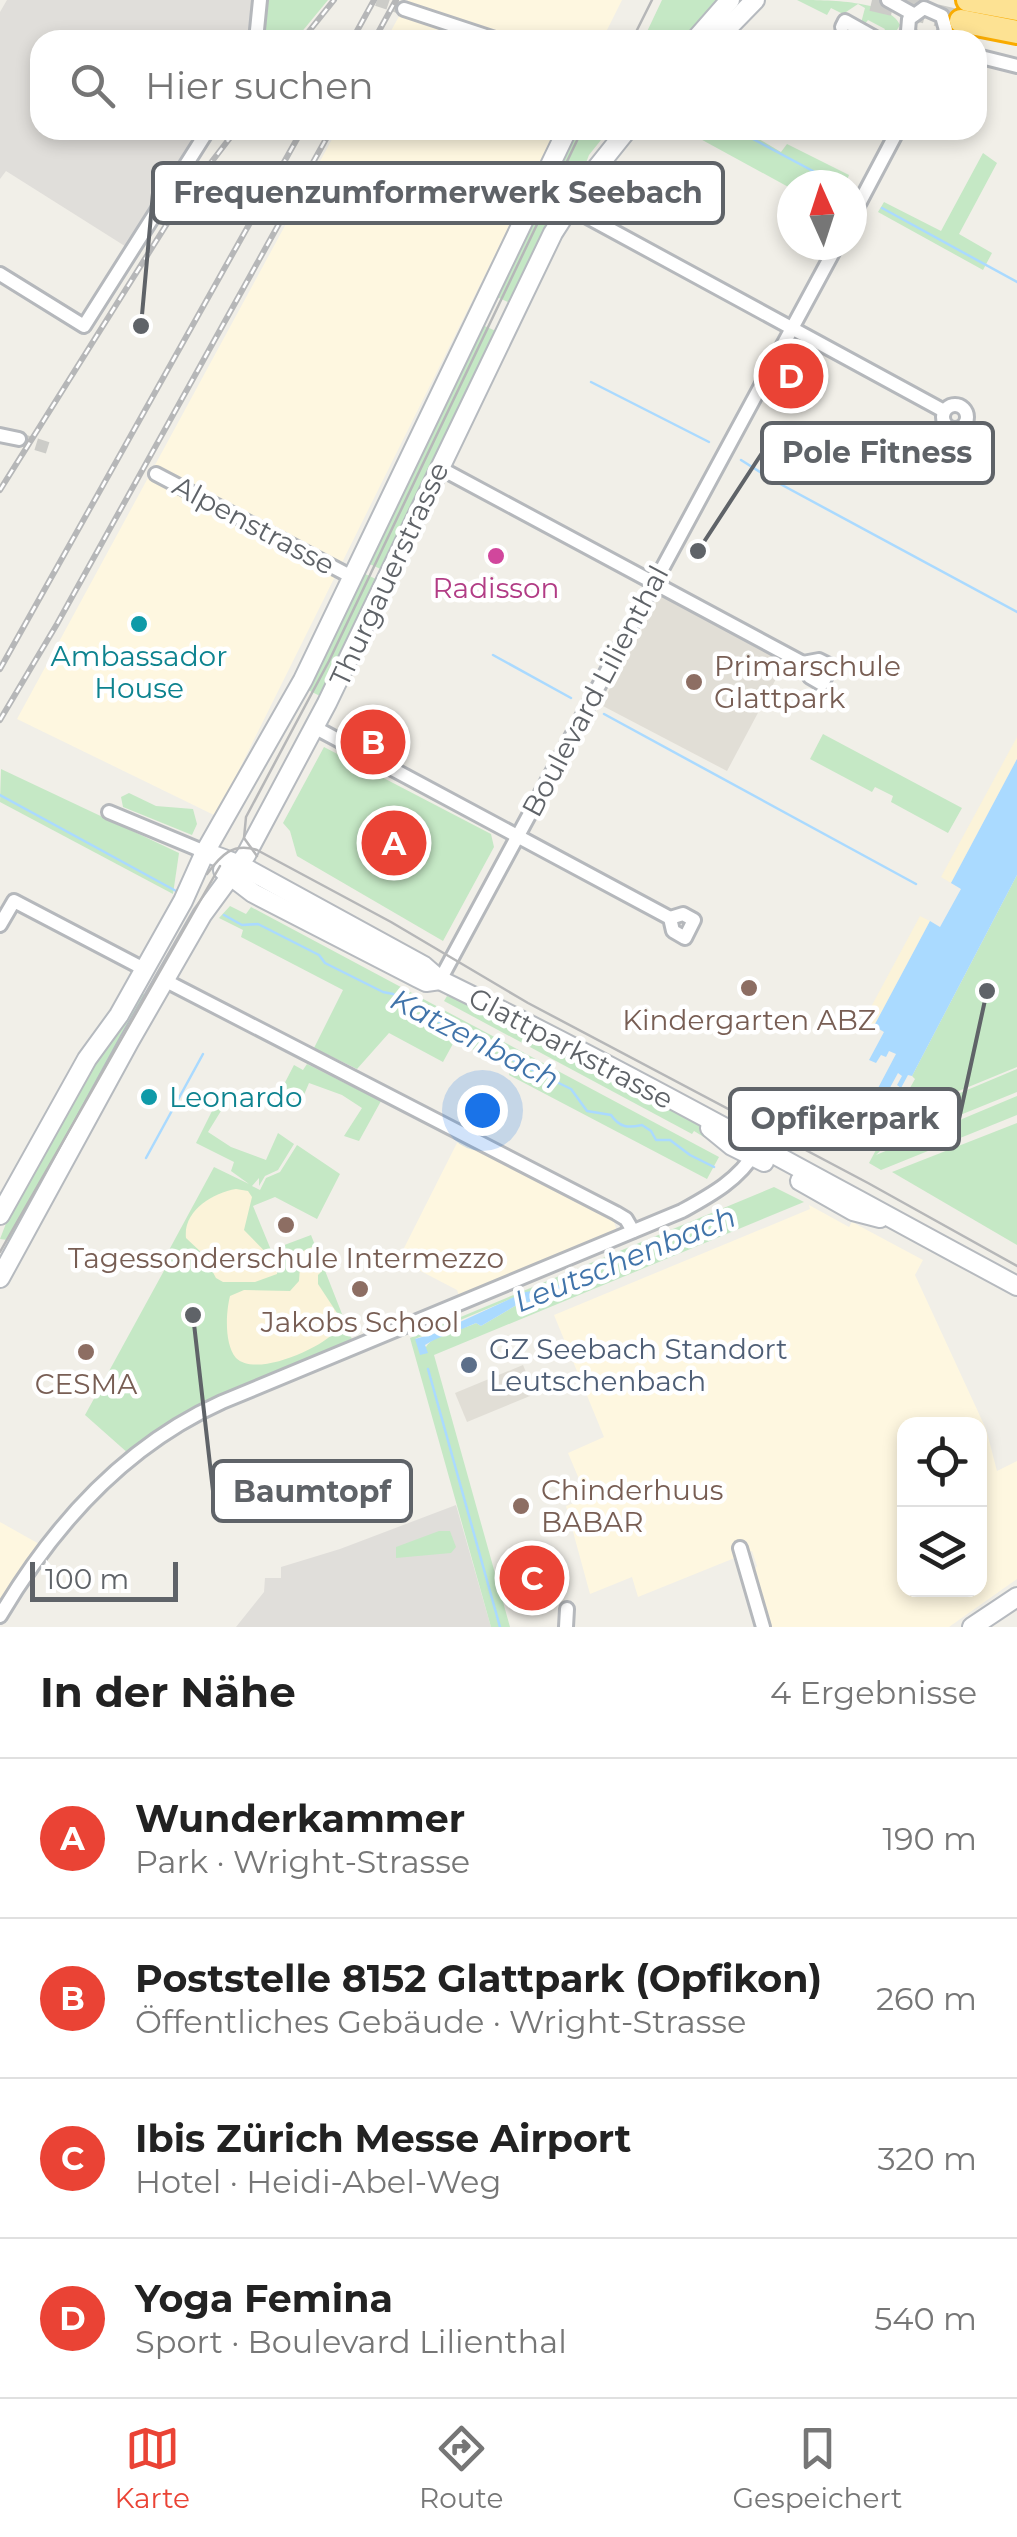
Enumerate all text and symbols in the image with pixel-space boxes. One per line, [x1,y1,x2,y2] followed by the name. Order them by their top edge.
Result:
[30,30,987,140] search box
[65,58,120,113] icon: search
[145,62,374,109] text: Hier suchen
[153,163,723,223] callout: Frequenzumformerwerk Seebach
[777,170,867,260] north arrow
[173,174,703,211] text: Frequenzumformerwerk Seebach
[758,338,824,414] pin: D
[762,423,993,483] callout: Pole Fitness
[782,434,972,471] text: Pole Fitness
[322,457,456,691] street label: Thurgauerstrasse
[167,468,341,582] street label: Alpenstrasse
[485,545,507,567] marker: Radisson
[514,560,676,822] street label: Boulevard Lilienthal
[433,571,559,605] place label: Radisson
[128,613,150,635] marker: Ambassador House
[51,639,227,705] place label: Ambassador House
[714,649,901,715] place label: Primarschule Glattpark
[683,671,705,693] marker: Primarschule Glattpark
[340,704,406,780] pin: B
[362,806,426,880] pin: A
[738,977,760,999] marker: Kindergarten ABZ
[463,980,679,1116] street label: Glattparkstrasse
[385,981,565,1097] water label: Katzenbach
[622,1003,876,1037] place label: Kindergarten ABZ
[169,1080,303,1114] place label: Leonardo
[457,1085,508,1136] your location
[138,1086,160,1108] marker: Leonardo
[730,1089,959,1149] callout: Opfikerpark
[751,1100,940,1137] text: Opfikerpark
[509,1198,741,1320] water label: Leutschenbach
[275,1214,297,1236] marker: Tagessonderschule Intermezzo
[68,1241,504,1275] place label: Tagessonderschule Intermezzo
[349,1278,371,1300] marker: Jakobs School
[260,1305,459,1339] place label: Jakobs School
[489,1332,788,1398] place label: GZ Seebach Standort Leutschenbach
[75,1341,97,1363] marker: CESMA
[458,1354,480,1376] marker: GZ Seebach Standort Leutschenbach
[35,1367,138,1401] place label: CESMA
[897,1417,987,1597] map controls
[897,1417,987,1507] button: locate
[213,1461,411,1521] callout: Baumtopf
[233,1473,392,1510] text: Baumtopf
[541,1473,723,1539] place label: Chinderhuus BABAR
[510,1495,532,1517] marker: Chinderhuus BABAR
[897,1507,987,1597] button: layers
[500,1540,564,1616] pin: C
[30,1557,178,1602] scale bar
[45,1562,129,1596] text: 100 m
[40,1666,296,1718] text: In der Nähe
[770,1673,977,1712] text: 4 Ergebnisse
[135,1795,465,1842] text: Wunderkammer
[60,1819,85,1858] text: A
[882,1819,977,1858] text: 190 m
[135,1842,470,1881] text: Park · Wright-Strasse
[135,1955,822,2002] text: Poststelle 8152 Glattpark (Opfikon)
[60,1979,85,2018] text: B
[876,1979,977,2018] text: 260 m
[135,2002,746,2041] text: Öffentliches Gebäude · Wright-Strasse
[135,2115,631,2162] text: Ibis Zürich Messe Airport
[61,2139,84,2178] text: C
[877,2139,977,2178] text: 320 m
[135,2162,501,2201] text: Hotel · Heidi-Abel-Weg
[135,2275,393,2322] text: Yoga Femina
[59,2299,86,2338] text: D
[874,2299,977,2338] text: 540 m
[135,2322,567,2361] text: Sport · Boulevard Lilienthal
[115,2421,190,2515] tab: Karte
[419,2421,503,2515] tab: Route
[732,2421,902,2515] tab: Gespeichert

